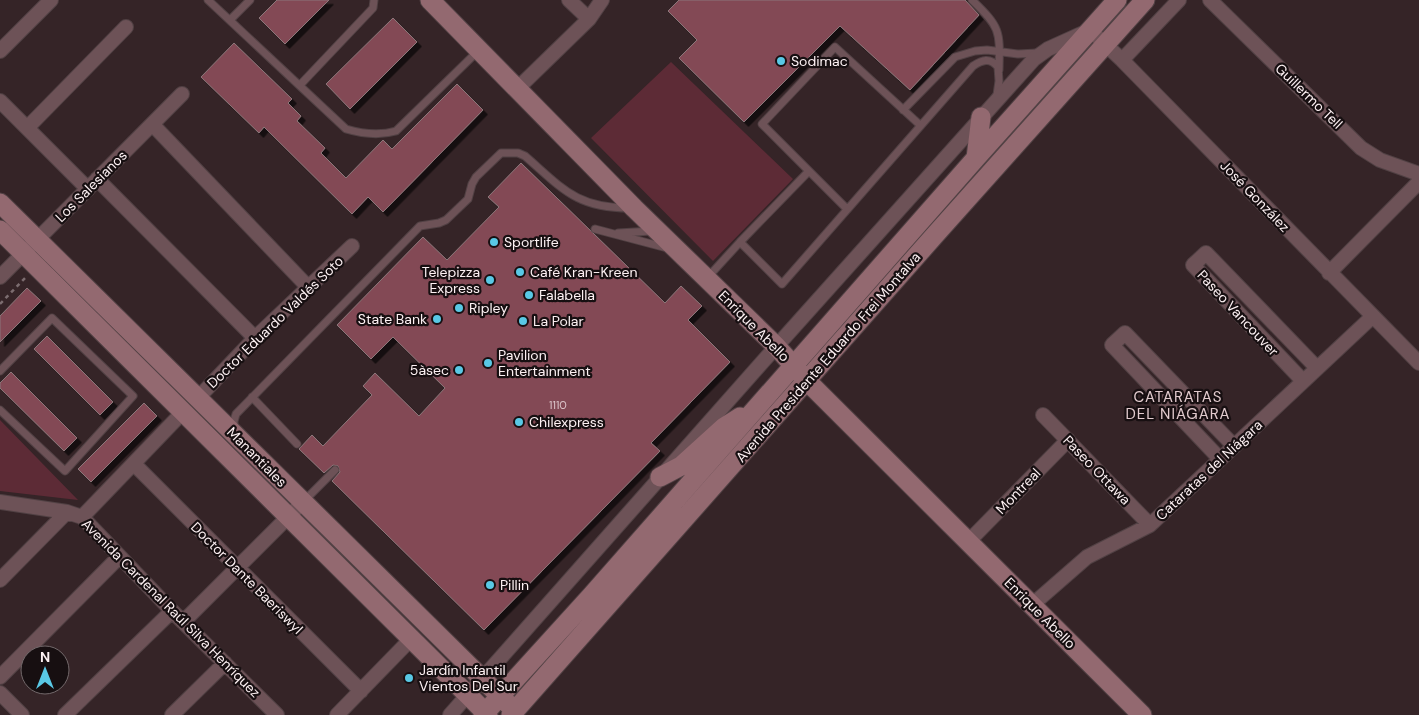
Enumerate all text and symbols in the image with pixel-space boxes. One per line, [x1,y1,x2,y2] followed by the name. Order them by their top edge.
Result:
[791,52,848,70] place label: Sodimac
[775,55,787,67] marker: Sodimac
[1272,59,1346,133] street label: Guillermo Tell
[51,146,131,226] street label: Los Salesianos
[1216,156,1294,236] street label: José González
[504,233,559,251] place label: Sportlife
[488,236,500,248] marker: Sportlife
[732,248,924,466] street label: Avenida Presidente Eduardo Frei Montalva
[203,252,347,392] street label: Doctor Eduardo Valdés Soto
[422,263,480,297] place label: Telepizza Express
[530,263,637,281] place label: Café Kran-Kreen
[514,266,526,278] marker: Café Kran-Kreen
[1194,266,1282,360] street label: Paseo Vancouver
[484,274,496,286] marker: Telepizza Express
[539,286,595,304] place label: Falabella
[715,287,793,365] street label: Enrique Abello
[523,289,535,301] marker: Falabella
[469,299,508,317] place label: Ripley
[453,302,465,314] marker: Ripley
[358,310,427,328] place label: State Bank
[533,312,584,330] place label: La Polar
[431,313,443,325] marker: State Bank
[517,315,529,327] marker: La Polar
[498,346,591,380] place label: Pavilion Entertainment
[482,357,494,369] marker: Pavilion Entertainment
[410,361,449,379] place label: 5àsec
[453,364,465,376] marker: 5àsec
[1125,387,1231,424] district label: CATARATAS DEL NIÁGARA
[549,398,567,412] house number: 1110
[529,413,604,431] place label: Chilexpress
[513,416,525,428] marker: Chilexpress
[1152,416,1266,524] street label: Cataratas del Niágara
[223,423,291,491] street label: Manantiales
[1059,431,1135,509] street label: Paseo Ottawa
[992,464,1044,518] street label: Montreal
[78,515,264,701] street label: Avenida Cardenal Raúl Silva Henríquez
[187,518,307,638] street label: Doctor Dante Baeriswyl
[1001,574,1079,652] street label: Enrique Abello
[500,576,529,594] place label: Pillin
[484,579,496,591] marker: Pillin
[20,645,70,695] north arrow
[40,648,50,666] text: N
[419,661,518,695] place label: Jardín Infantil Vientos Del Sur
[403,672,415,684] marker: Jardín Infantil Vientos Del Sur

